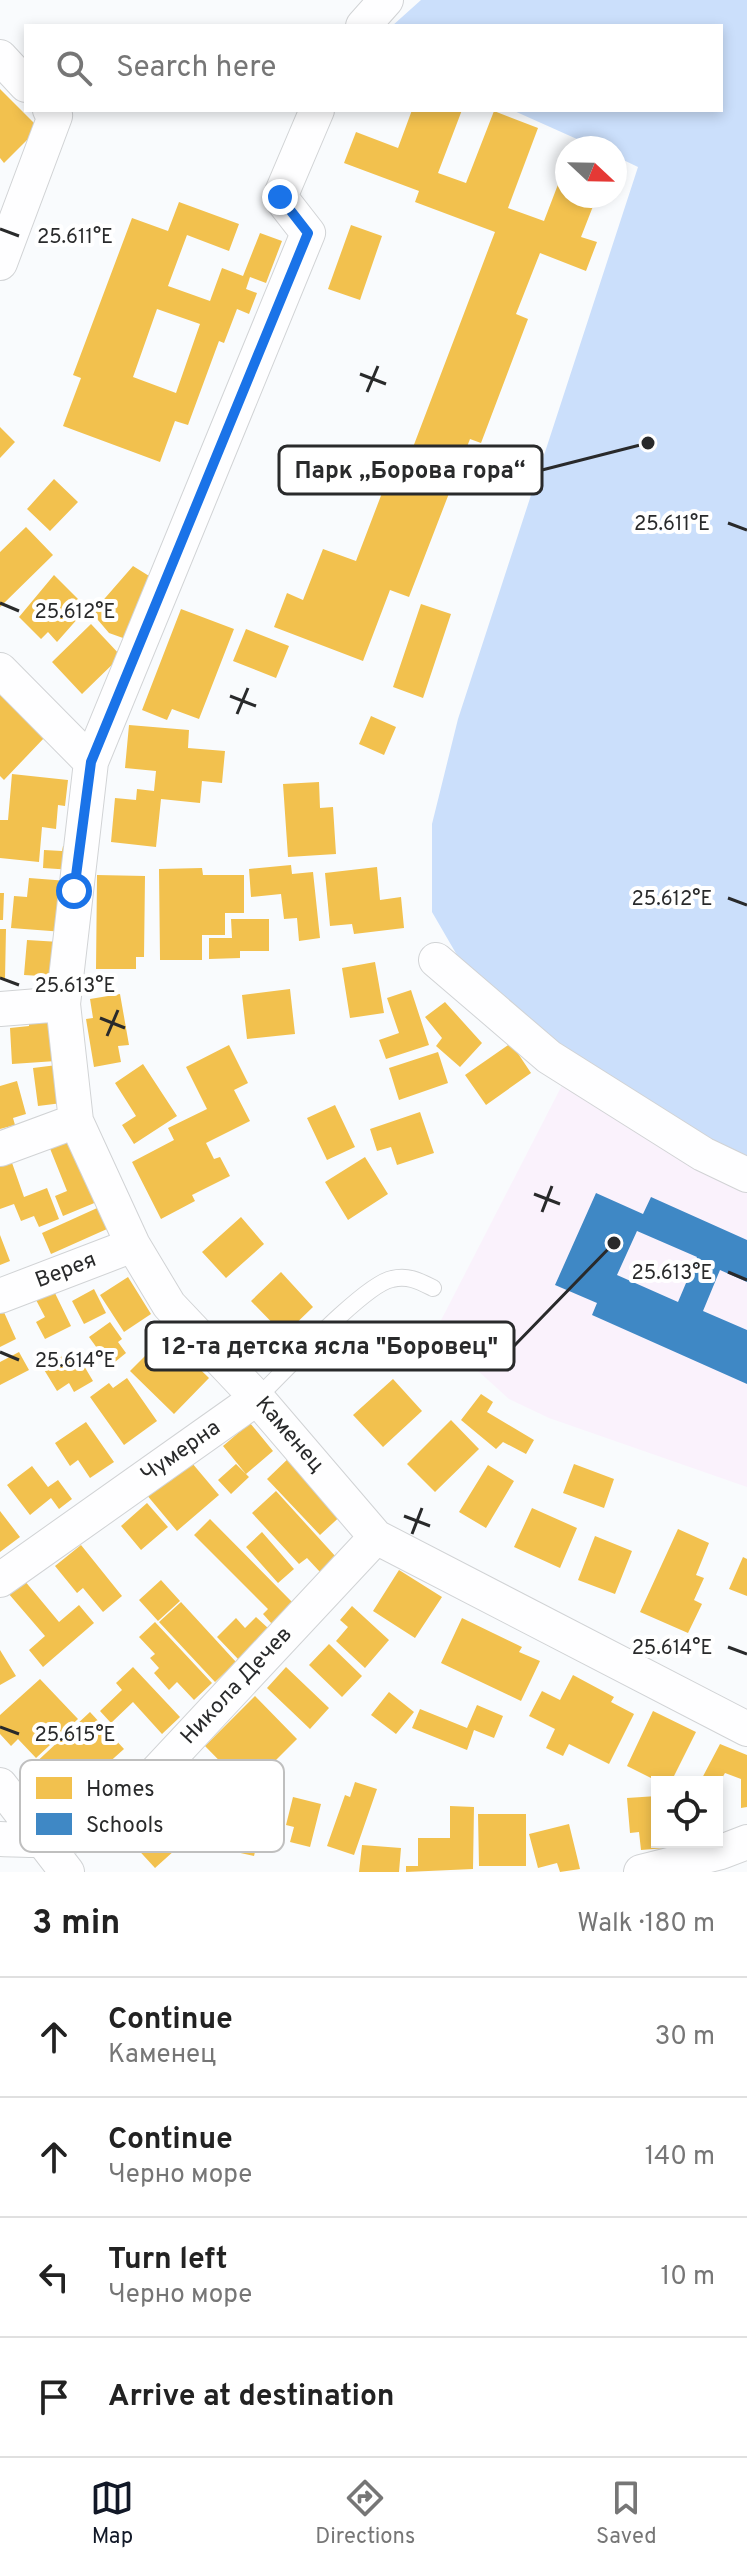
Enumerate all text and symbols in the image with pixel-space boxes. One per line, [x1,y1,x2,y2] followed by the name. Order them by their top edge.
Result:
[24,24,723,112] search box
[52,46,96,90] icon: search
[116,50,276,87] text: Search here
[555,136,627,208] north arrow
[262,179,298,215] route end
[37,225,113,251] text: 25.611°E
[279,446,542,494] callout: Парк „Борова гора“
[294,457,526,487] text: Парк „Борова гора“
[634,512,710,538] text: 25.611°E
[35,600,115,626] text: 25.612°E
[56,873,92,909] route start
[632,887,712,913] text: 25.612°E
[35,974,115,1000] text: 25.613°E
[32,1247,100,1295] street label: Верея
[632,1261,712,1287] text: 25.613°E
[146,1322,514,1370] callout: 12-та детска ясла "Боровец"
[162,1333,498,1363] text: 12-та детска ясла "Боровец"
[35,1349,115,1375] text: 25.614°E
[249,1392,329,1478] street label: Каменец
[136,1415,226,1489] street label: Чумерна
[176,1621,298,1751] street label: Никола Дечев
[632,1636,712,1662] text: 25.614°E
[34,1723,116,1749] text: 25.615°E
[20,1760,284,1852] legend
[651,1776,723,1848] map controls
[651,1776,723,1848] button: locate
[86,1777,155,1804] text: Homes
[86,1813,163,1840] text: Schools
[32,1903,120,1946] text: 3 min
[577,1908,715,1941] text: Walk · 180 m
[108,2002,233,2039] text: Continue
[32,2015,76,2059] icon: ahead
[655,2021,715,2054] text: 30 m
[108,2039,216,2072] text: Каменец
[108,2122,233,2159] text: Continue
[32,2135,76,2179] icon: ahead
[645,2141,715,2174] text: 140 m
[108,2159,252,2192] text: Черно море
[108,2242,228,2279] text: Turn left
[32,2255,76,2299] icon: left
[660,2261,715,2294] text: 10 m
[108,2279,252,2312] text: Черно море
[32,2375,76,2419] icon: arrive
[108,2379,394,2416] text: Arrive at destination
[90,2476,134,2551] tab: Map
[315,2476,415,2551] tab: Directions
[596,2476,657,2551] tab: Saved

